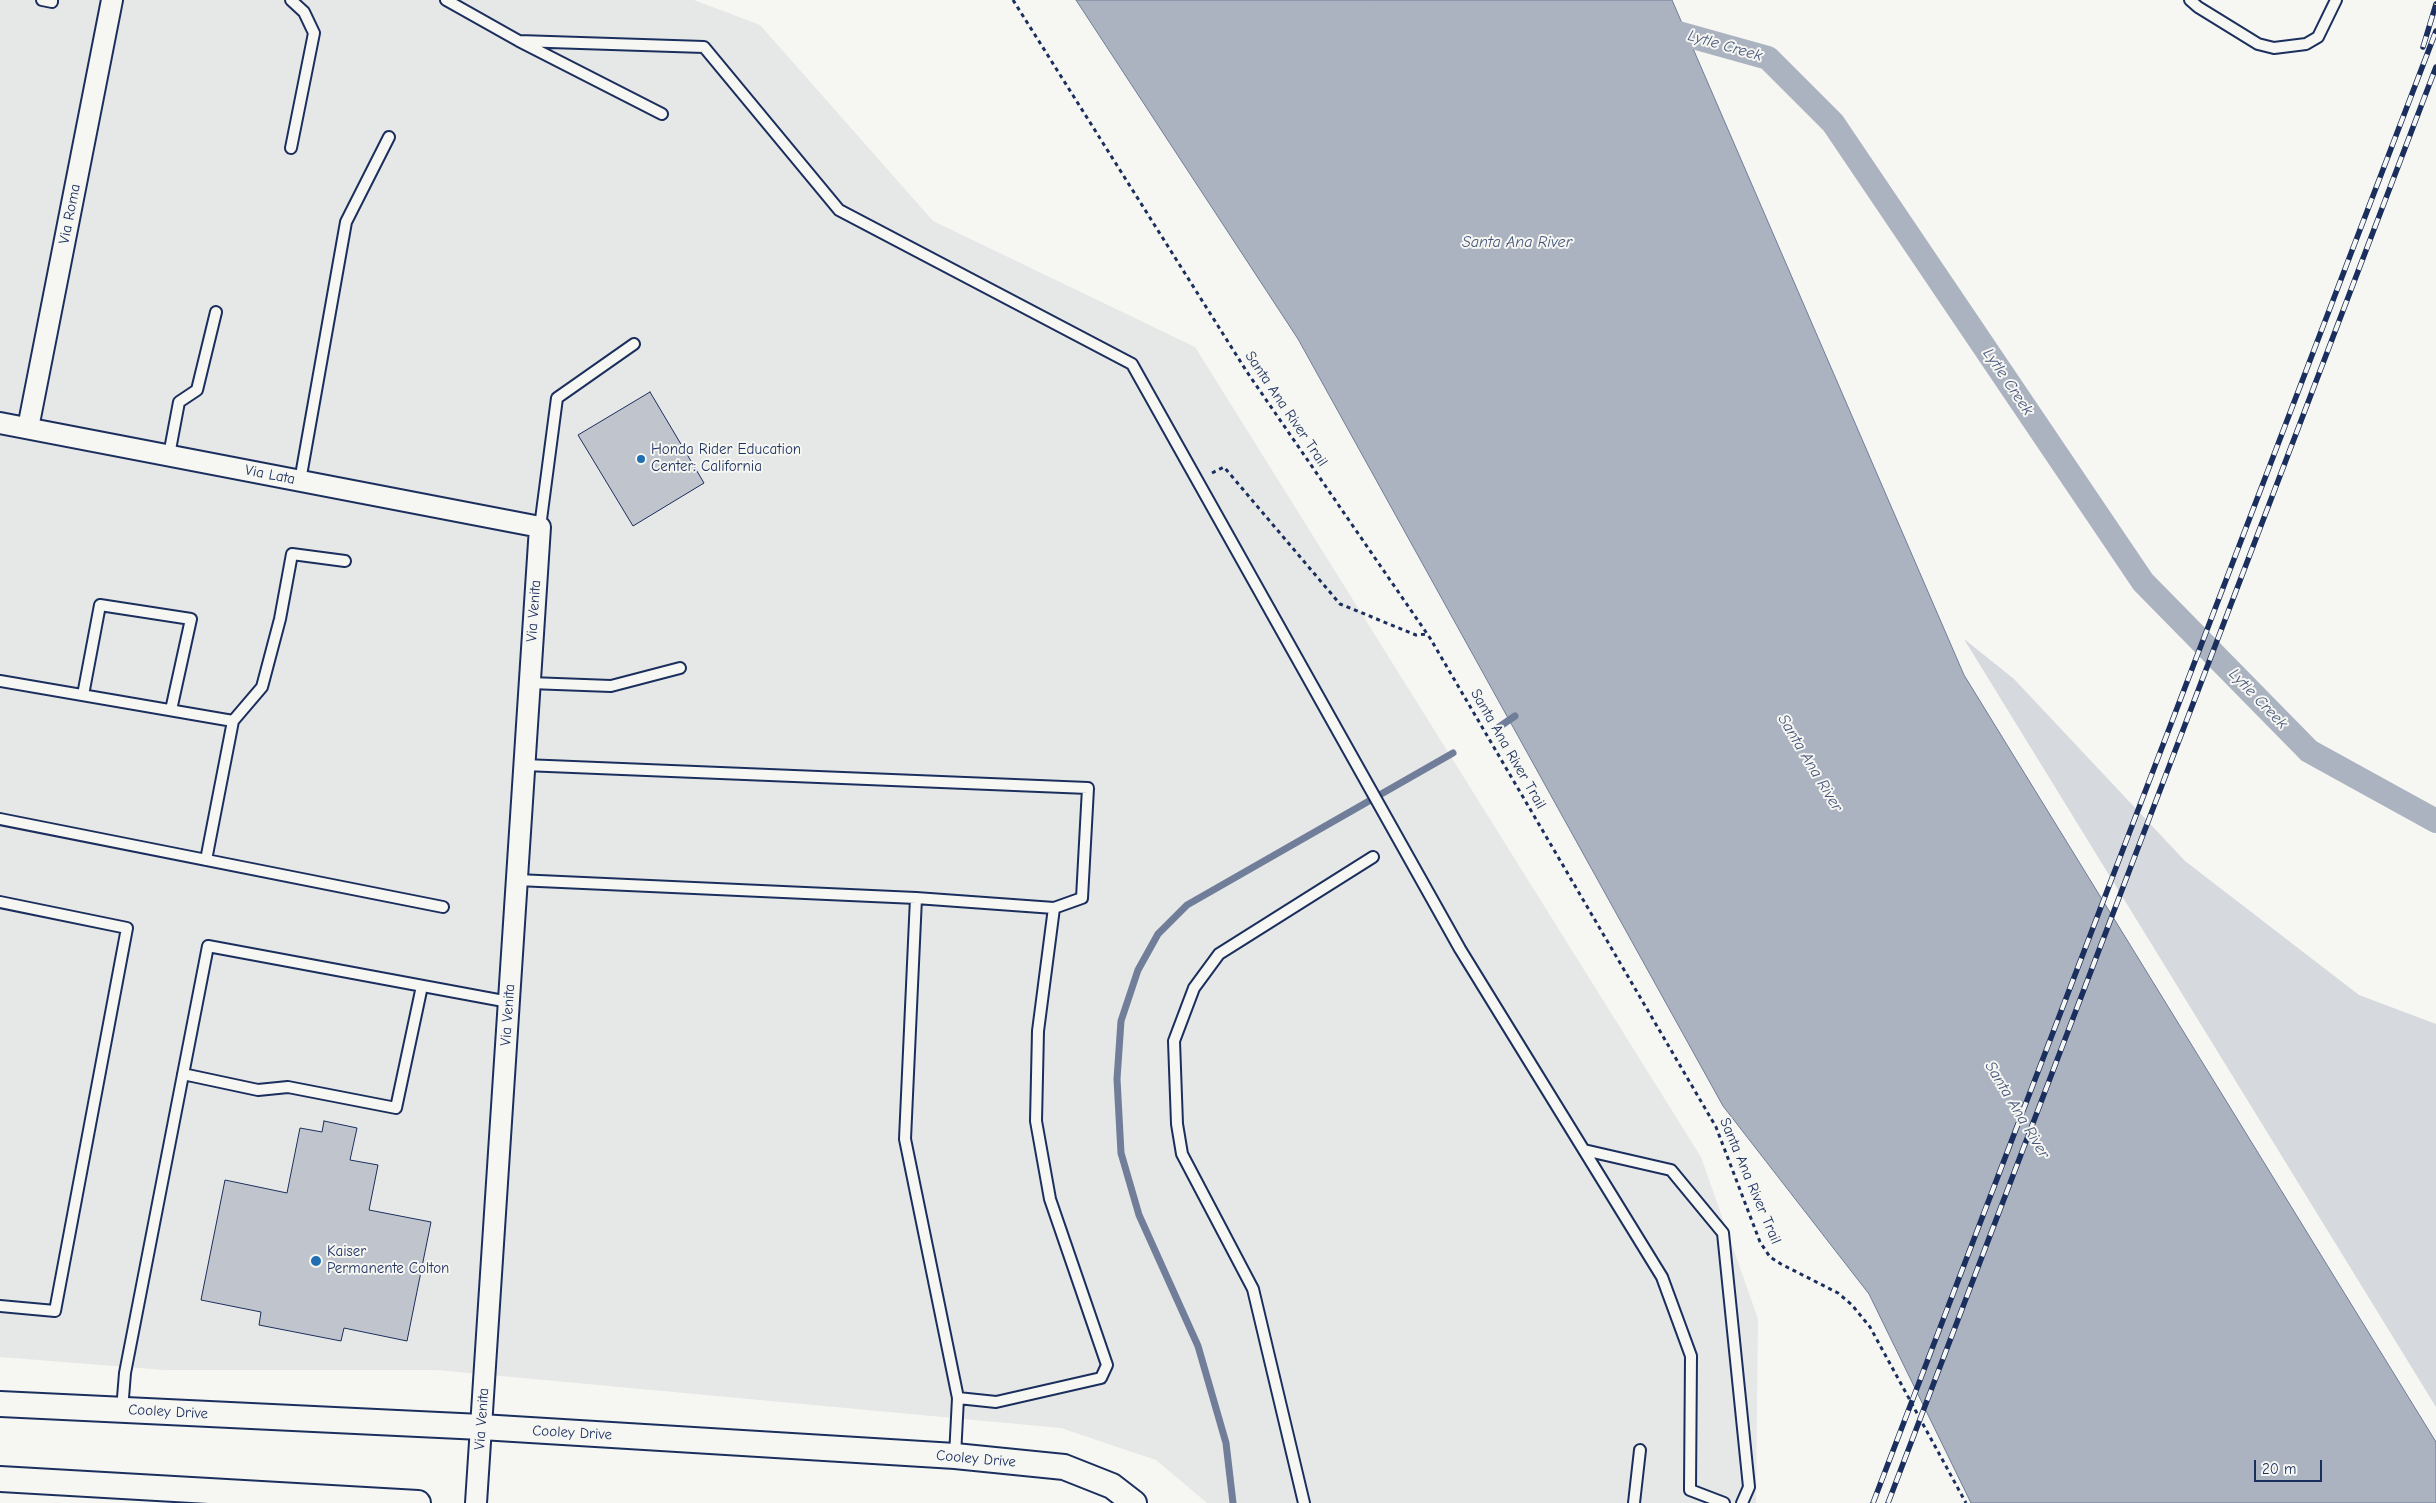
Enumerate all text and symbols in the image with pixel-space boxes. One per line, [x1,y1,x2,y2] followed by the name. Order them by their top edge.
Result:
[1686,26,1764,66] water label: Lytle Creek
[55,182,85,246] street label: Via Roma
[1462,232,1572,252] water label: Santa Ana River
[1979,345,2037,419] water label: Lytle Creek
[1241,348,1331,470] street label: Santa Ana River Trail
[651,441,801,476] place label: Honda Rider Education Center: California
[635,453,647,465] marker: Honda Rider Education Center: California
[243,461,297,489] street label: Via Lata
[523,579,545,643] street label: Via Venita
[2225,665,2291,733] water label: Lytle Creek
[1466,686,1550,812] street label: Santa Ana River Trail
[1773,711,1847,815] water label: Santa Ana River
[497,983,519,1047] street label: Via Venita
[1980,1058,2054,1162] water label: Santa Ana River
[1715,1115,1785,1247] street label: Santa Ana River Trail
[327,1243,449,1278] place label: Kaiser Permanente Colton
[309,1254,323,1268] marker: Kaiser Permanente Colton
[471,1387,493,1451] street label: Via Venita
[128,1401,208,1423] street label: Cooley Drive
[532,1422,612,1444] street label: Cooley Drive
[935,1447,1017,1471] street label: Cooley Drive
[2256,1450,2324,1482] scale bar
[2262,1460,2296,1478] text: 20 m

